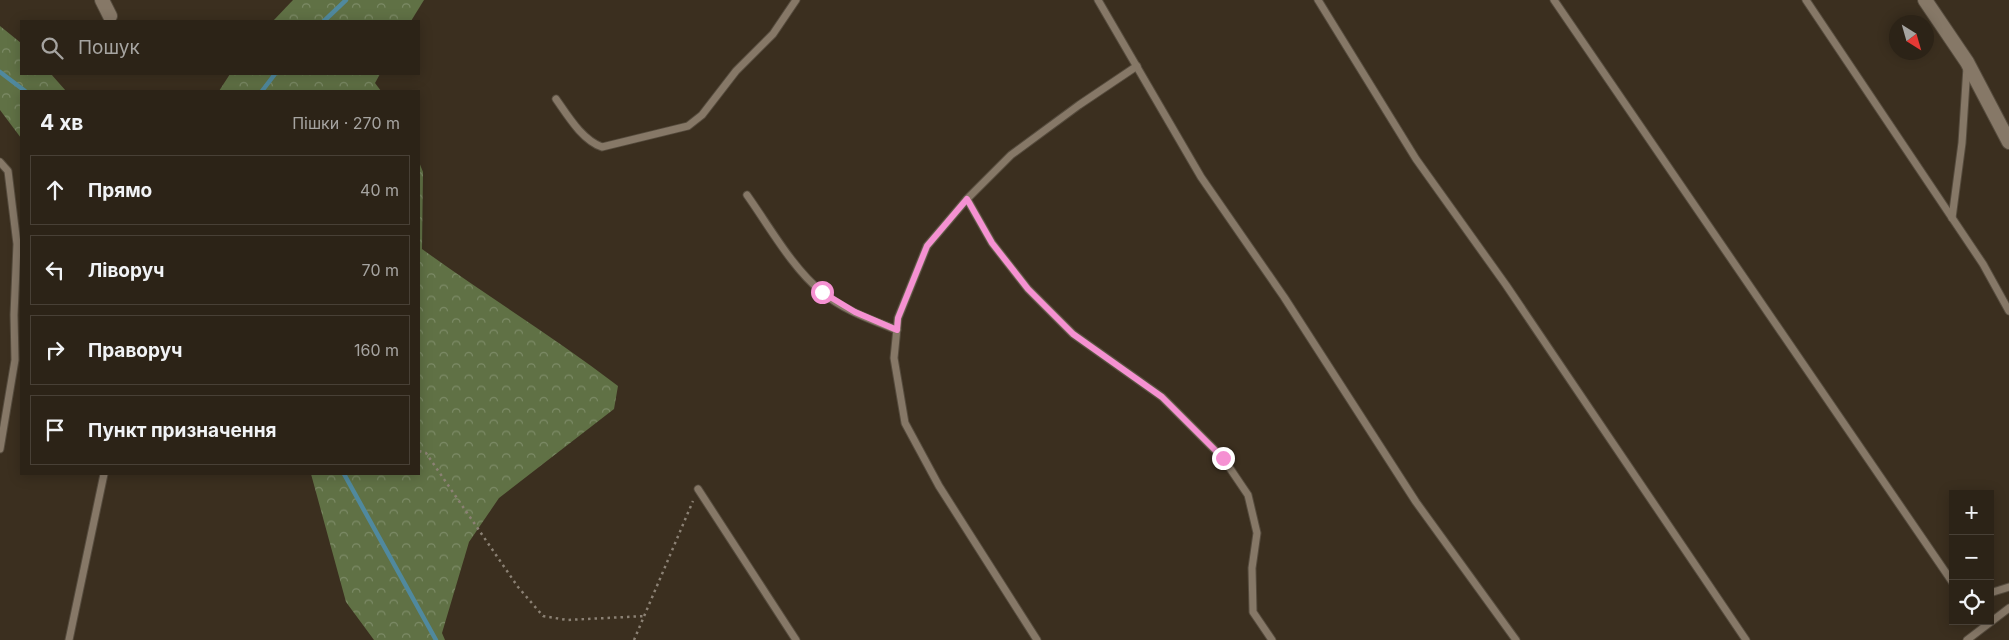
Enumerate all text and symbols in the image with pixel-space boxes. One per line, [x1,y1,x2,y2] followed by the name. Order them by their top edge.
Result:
[1889,15,1934,60] north arrow
[20,20,420,75] search box
[38,34,66,62] icon: search
[78,36,140,59] text: Пошук
[40,110,83,135] text: 4 хв
[292,113,400,133] text: Пішки · 270 m
[41,176,69,204] icon: ahead
[88,179,152,202] text: Прямо
[360,180,399,200] text: 40 m
[41,256,69,284] icon: left
[88,259,164,282] text: Ліворуч
[362,260,399,280] text: 70 m
[811,281,834,304] route start
[41,336,69,364] icon: right
[88,339,182,362] text: Праворуч
[354,340,399,360] text: 160 m
[41,416,69,444] icon: arrive
[88,419,276,442] text: Пункт призначення
[1212,447,1235,470] route end
[1949,490,1994,625] map controls
[1949,490,1994,535] button: +
[1949,535,1994,580] button: −
[1949,580,1994,625] button: locate

